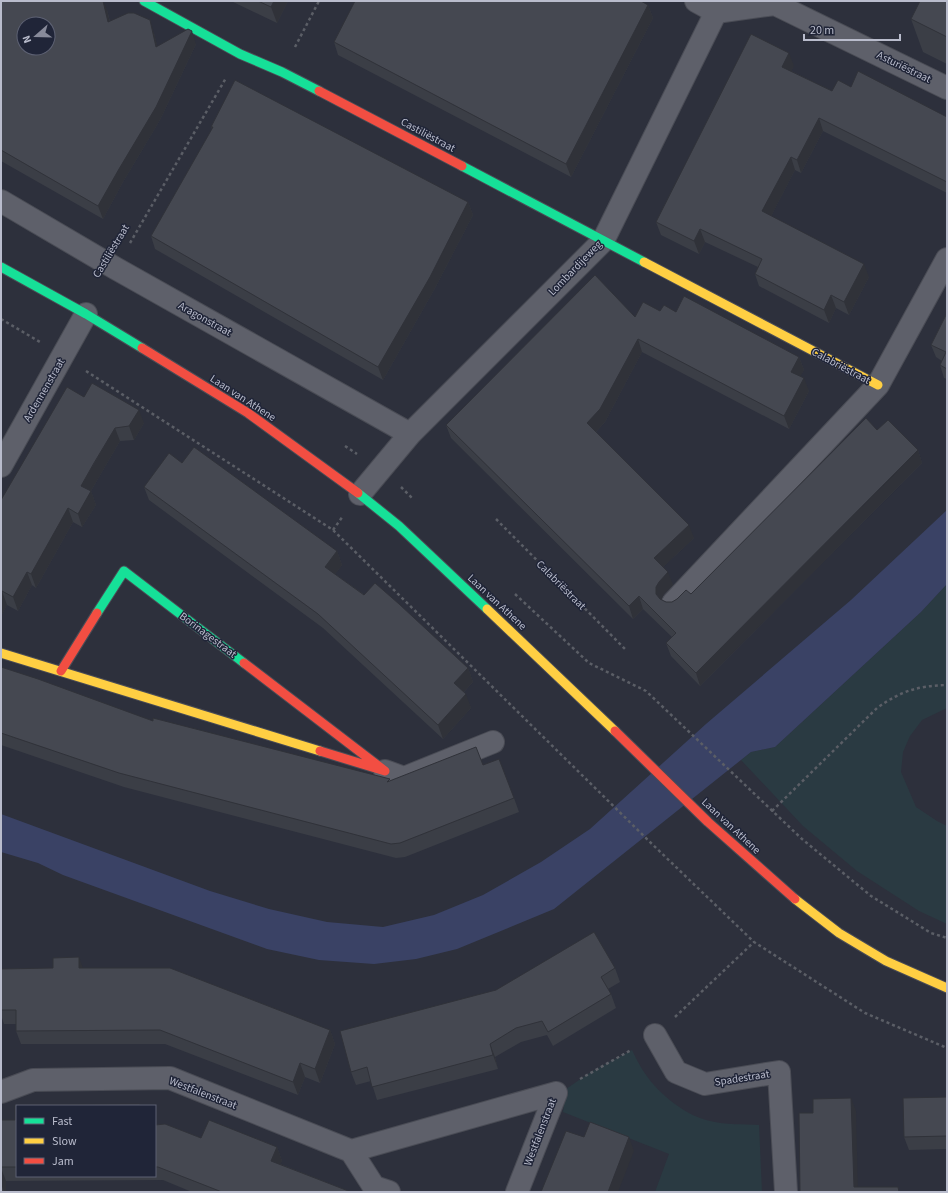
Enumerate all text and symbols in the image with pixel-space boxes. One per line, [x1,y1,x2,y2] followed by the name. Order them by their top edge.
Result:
[16,16,56,56] north arrow
[804,16,900,42] scale bar
[810,22,834,39] text: 20 m
[19,33,35,45] text: N
[874,47,934,87] street label: Asturiëstraat
[398,114,458,156] street label: Castiliëstraat
[89,221,133,281] street label: Castiliëstraat
[545,237,605,299] street label: Lombardijeweg
[176,298,235,340] street label: Aragonstraat
[809,344,873,388] street label: Calabriëstraat
[20,355,68,425] street label: Ardennenstraat
[207,371,279,425] street label: Laan van Athene
[533,557,589,613] street label: Calabriëstraat
[464,571,530,634] street label: Laan van Athene
[176,609,240,662] street label: Borinagestraat
[698,795,764,858] street label: Laan van Athene
[714,1066,771,1090] street label: Spadestraat
[167,1073,239,1113] street label: Westfalenstraat
[520,1096,560,1168] street label: Westfalenstraat
[16,1105,156,1177] legend
[52,1113,72,1130] text: Fast
[52,1133,77,1150] text: Slow
[52,1153,74,1170] text: Jam

